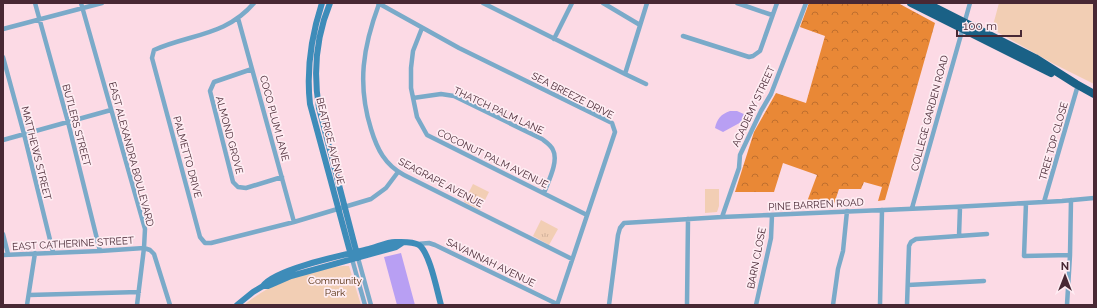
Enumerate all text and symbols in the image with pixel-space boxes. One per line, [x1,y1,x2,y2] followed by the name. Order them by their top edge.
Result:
[957,12,1021,38] scale bar
[963,19,997,33] text: 100 m
[909,54,950,172] street label: COLLEGE GARDEN ROAD
[730,64,777,148] street label: ACADEMY STREET
[530,70,616,121] street label: SEA BREEZE DRIVE
[258,74,291,162] street label: COCO PLUM LANE
[107,81,156,228] street label: EAST ALEXANDRA BOULEVARD
[60,83,93,167] street label: BUTLERS STREET
[452,85,546,136] street label: THATCH PALM LANE
[214,95,245,175] street label: ALMOND GROVE
[314,96,347,186] street label: BEATRICE AVENUE
[1037,101,1070,182] street label: TREE TOP CLOSE
[20,105,54,201] street label: MATTHEWS STREET
[171,115,204,199] street label: PALMETTO DRIVE
[436,127,550,190] street label: COCONUT PALM AVENUE
[397,156,485,209] street label: SEAGRAPE AVENUE
[768,197,864,212] street label: PINE BARREN ROAD
[745,227,768,290] street label: BARN CLOSE
[12,235,134,252] street label: EAST CATHERINE STREET
[445,236,537,289] street label: SAVANNAH AVENUE
[1045,256,1085,296] north arrow
[1061,260,1069,273] text: N
[308,275,363,298] park label: Community Park

